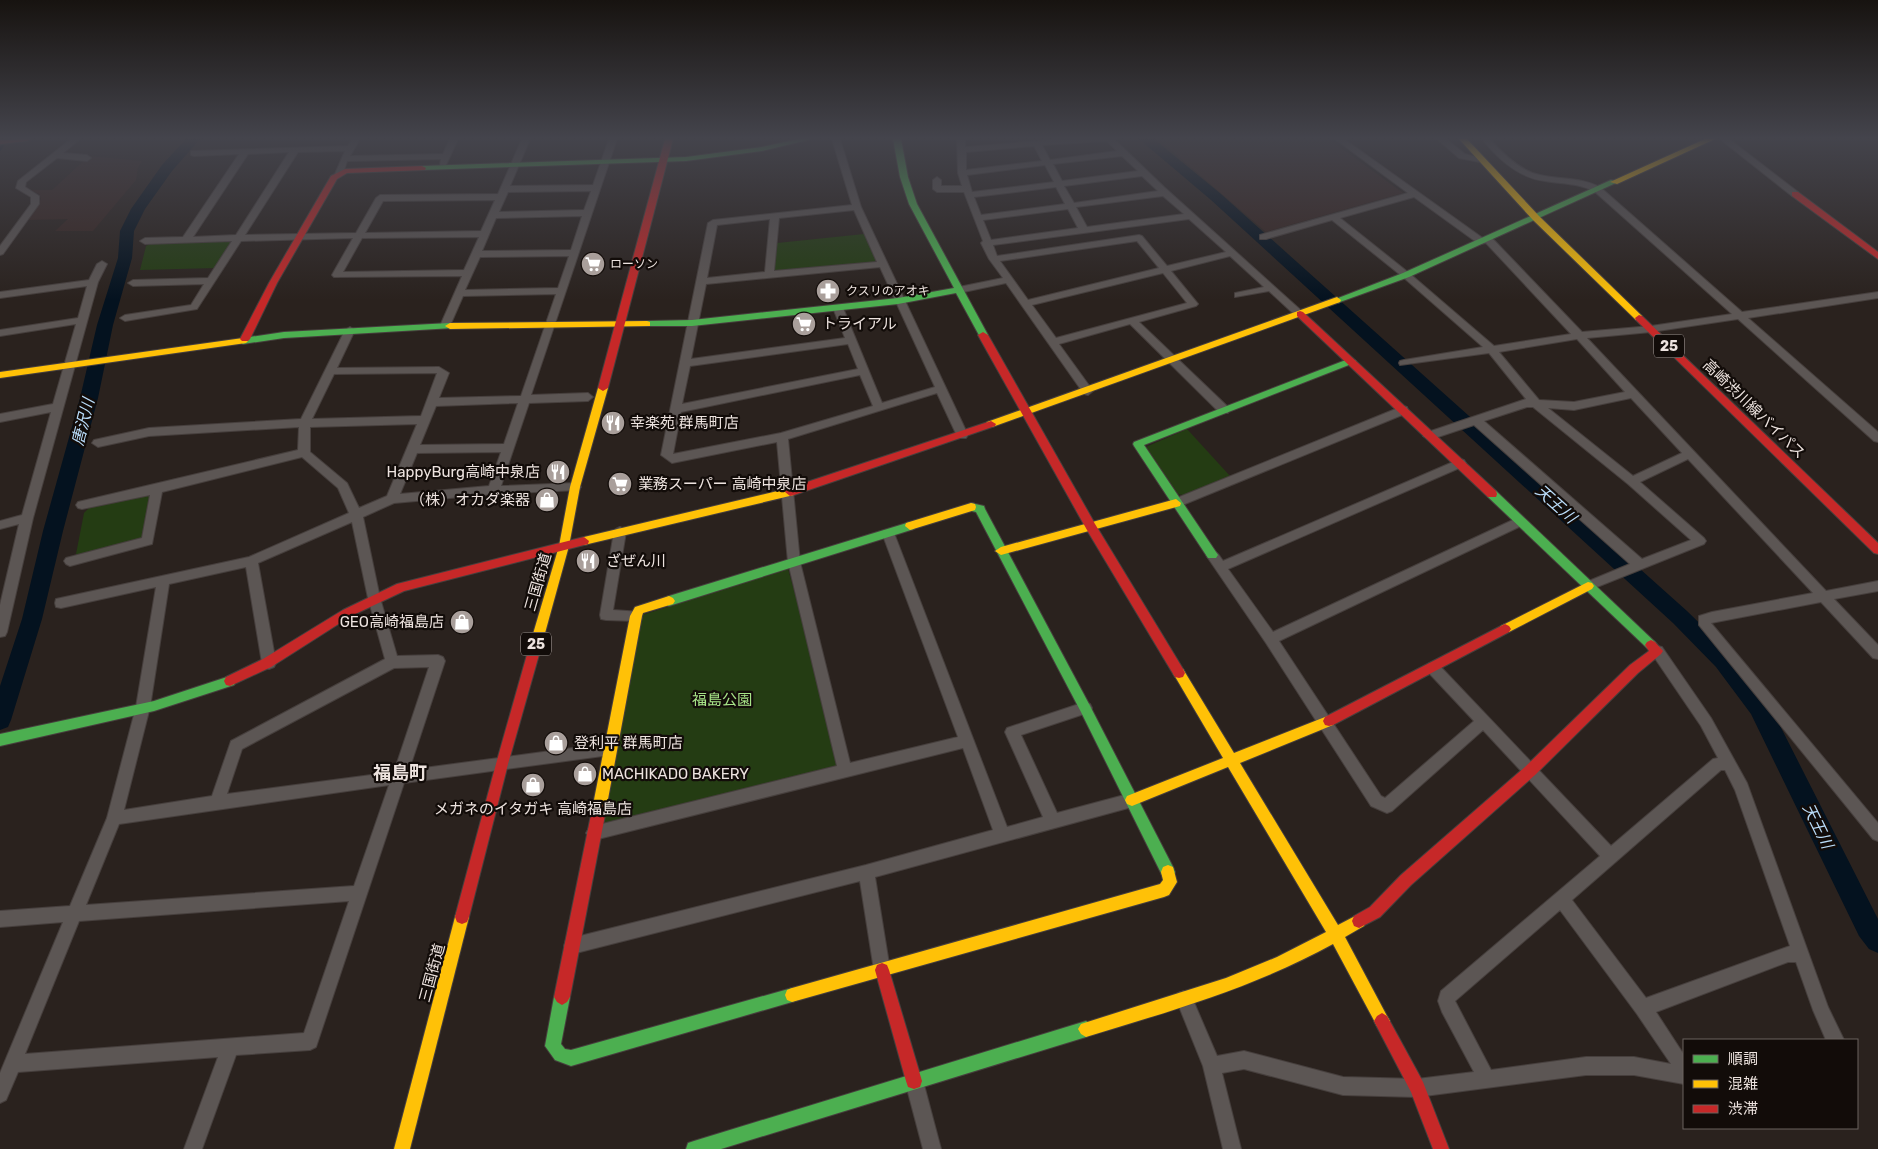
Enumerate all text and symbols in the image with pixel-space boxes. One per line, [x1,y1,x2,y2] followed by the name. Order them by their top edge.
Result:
[580,251,606,277] supermarket icon: ローソン
[610,257,658,271] place label: ローソン
[815,278,841,304] pharmacy icon: クスリのアオキ
[846,284,930,298] place label: クスリのアオキ
[791,311,817,337] supermarket icon: トライアル
[822,315,897,333] place label: トライアル
[1654,334,1684,358] road number: 25
[1699,356,1809,462] street label: 高崎渋川線バイパス
[68,394,99,448] water label: 唐沢川
[600,410,626,436] restaurant icon: 幸楽苑 群馬町店
[630,414,739,432] place label: 幸楽苑 群馬町店
[545,459,571,485] restaurant icon: HappyBurg高崎中泉店
[387,463,540,481] place label: HappyBurg高崎中泉店
[607,471,633,497] supermarket icon: 業務スーパー 高崎中泉店
[638,475,807,493] place label: 業務スーパー 高崎中泉店
[1532,481,1582,528] water label: 天王川
[534,487,560,513] shop icon: （株）オカダ楽器
[410,491,530,509] place label: （株）オカダ楽器
[575,548,601,574] restaurant icon: ざぜん川
[521,551,555,613] street label: 三国街道
[606,552,666,570] place label: ざぜん川
[449,609,475,635] shop icon: GEO高崎福島店
[340,613,444,631] place label: GEO高崎福島店
[521,633,551,656] road number: 25
[692,691,752,709] park label: 福島公園
[543,730,569,756] shop icon: 登利平 群馬町店
[574,734,683,752] place label: 登利平 群馬町店
[572,761,598,787] shop icon: MACHIKADO BAKERY
[373,762,427,784] district label: 福島町
[602,765,749,783] place label: MACHIKADO BAKERY
[520,772,546,798] shop icon: メガネのイタガキ 高崎福島店
[434,800,632,818] place label: メガネのイタガキ 高崎福島店
[1799,800,1838,854] water label: 天王川
[416,942,448,1004] street label: 三国街道
[1683,1039,1858,1129] legend
[1728,1050,1758,1068] text: 順調
[1728,1075,1758,1093] text: 混雑
[1728,1100,1758,1118] text: 渋滞

